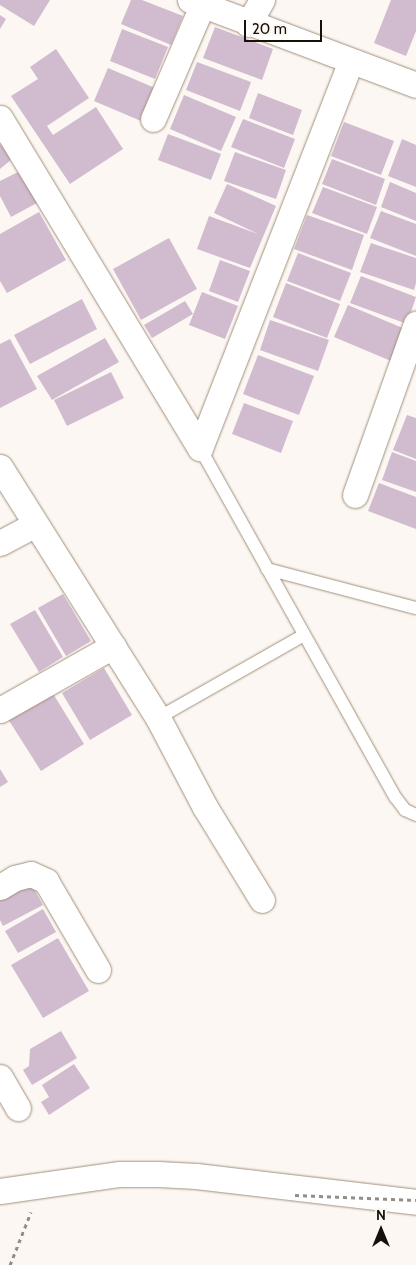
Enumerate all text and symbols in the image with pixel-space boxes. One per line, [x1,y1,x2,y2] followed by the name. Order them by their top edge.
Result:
[246,10,324,42] scale bar
[252,20,287,38] text: 20 m
[356,1205,406,1255] north arrow
[376,1206,386,1224] text: N

